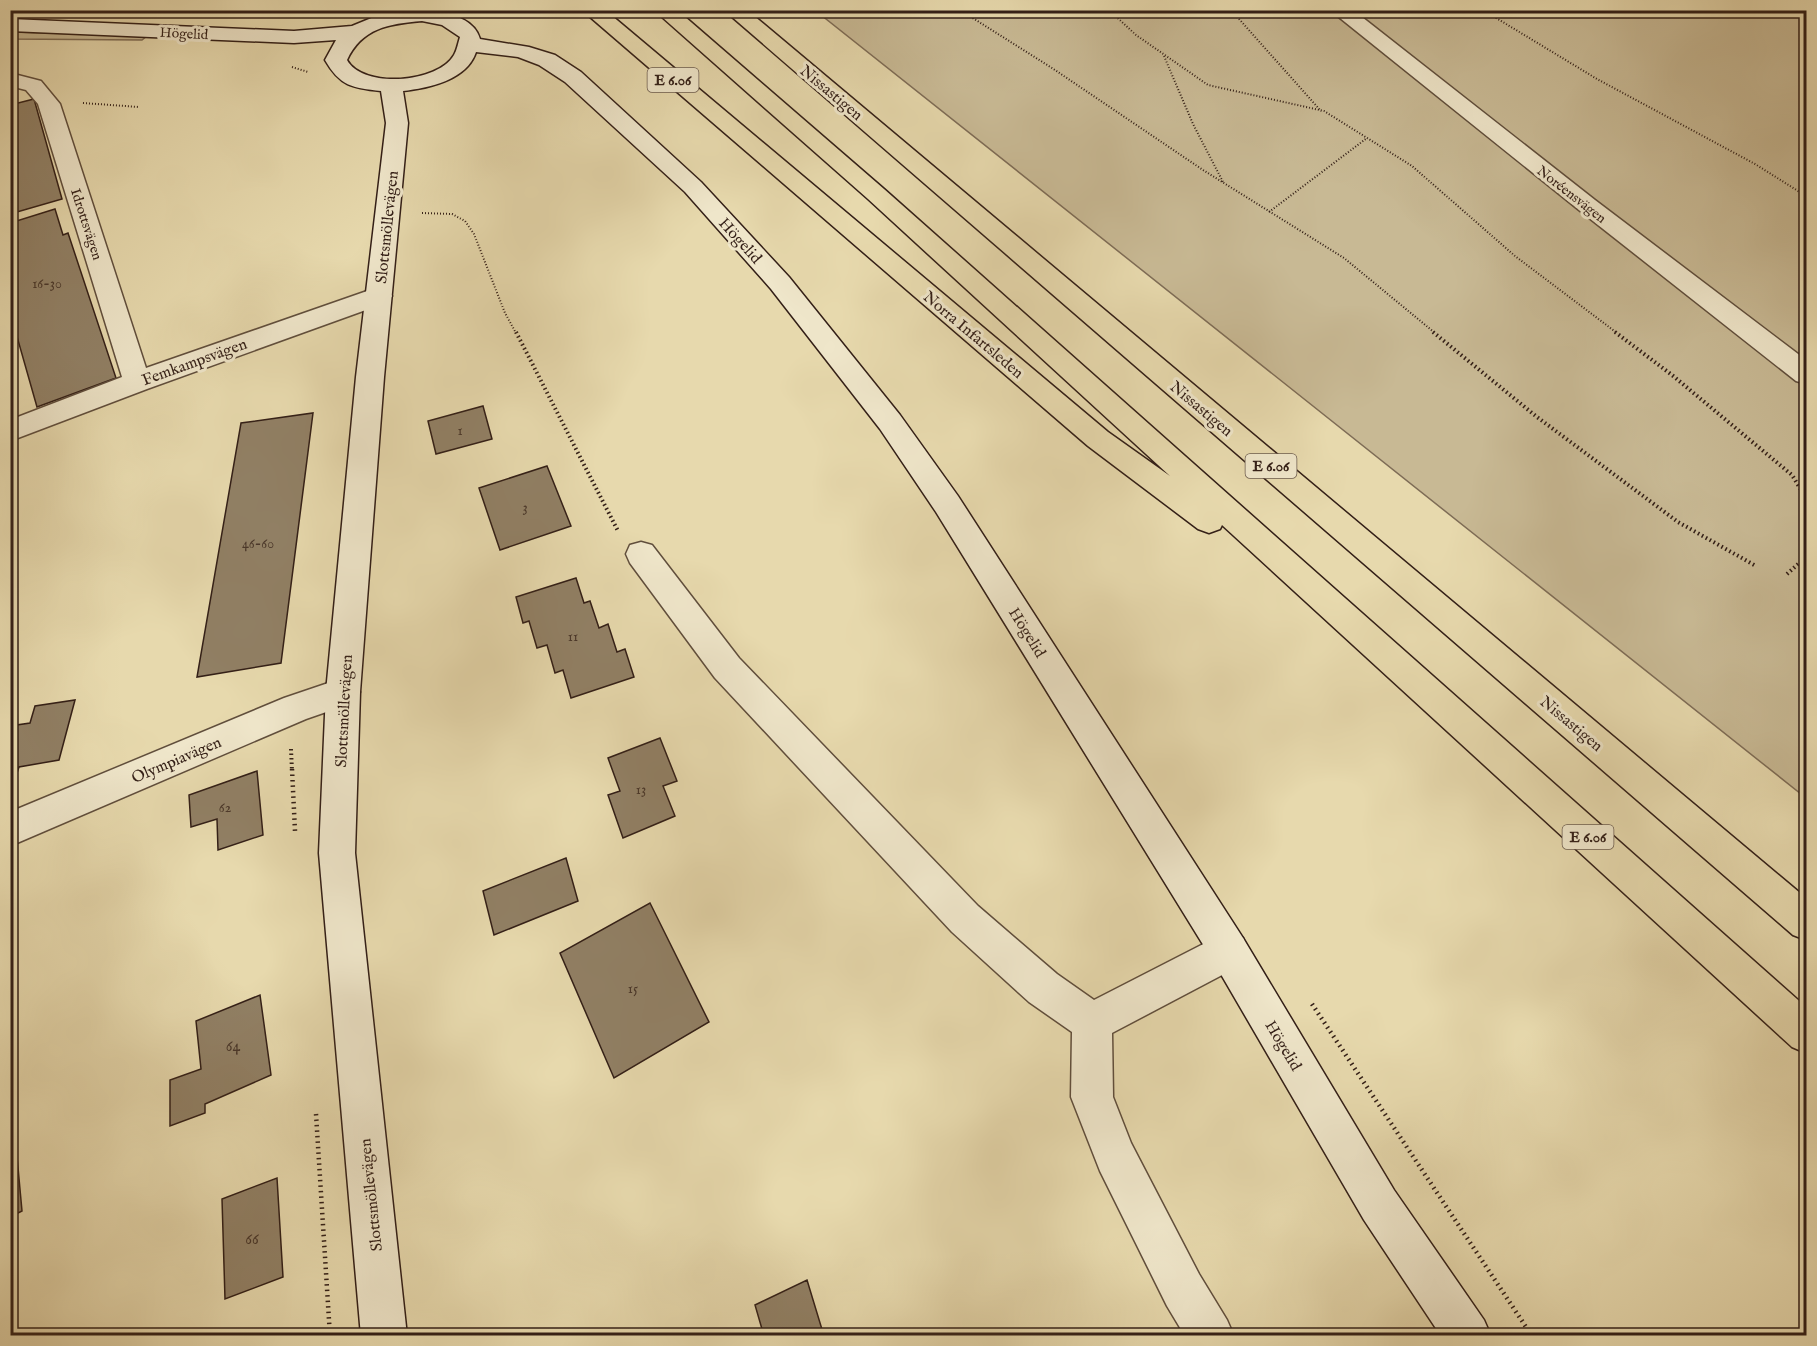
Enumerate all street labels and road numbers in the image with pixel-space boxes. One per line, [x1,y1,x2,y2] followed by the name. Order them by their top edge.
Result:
[159,24,209,44] street label: Högelid
[795,61,867,126] street label: Nissastigen
[648,68,698,92] road number: E 6.06
[1533,162,1610,228] street label: Noréensvägen
[372,169,404,285] street label: Slottsmöllevägen
[66,186,106,263] street label: Idrottsvägen
[714,214,766,269] street label: Högelid
[918,288,1027,384] street label: Norra Infartsleden
[139,334,250,391] street label: Femkampsvägen
[1165,377,1237,442] street label: Nissastigen
[1246,454,1296,478] road number: E 6.06
[1003,604,1050,662] street label: Högelid
[332,654,358,768] street label: Slottsmöllevägen
[1535,692,1607,757] street label: Nissastigen
[129,733,225,789] street label: Olympiavägen
[1562,825,1614,849] road number: E 6.06
[1259,1017,1305,1075] street label: Högelid
[356,1137,388,1252] street label: Slottsmöllevägen

